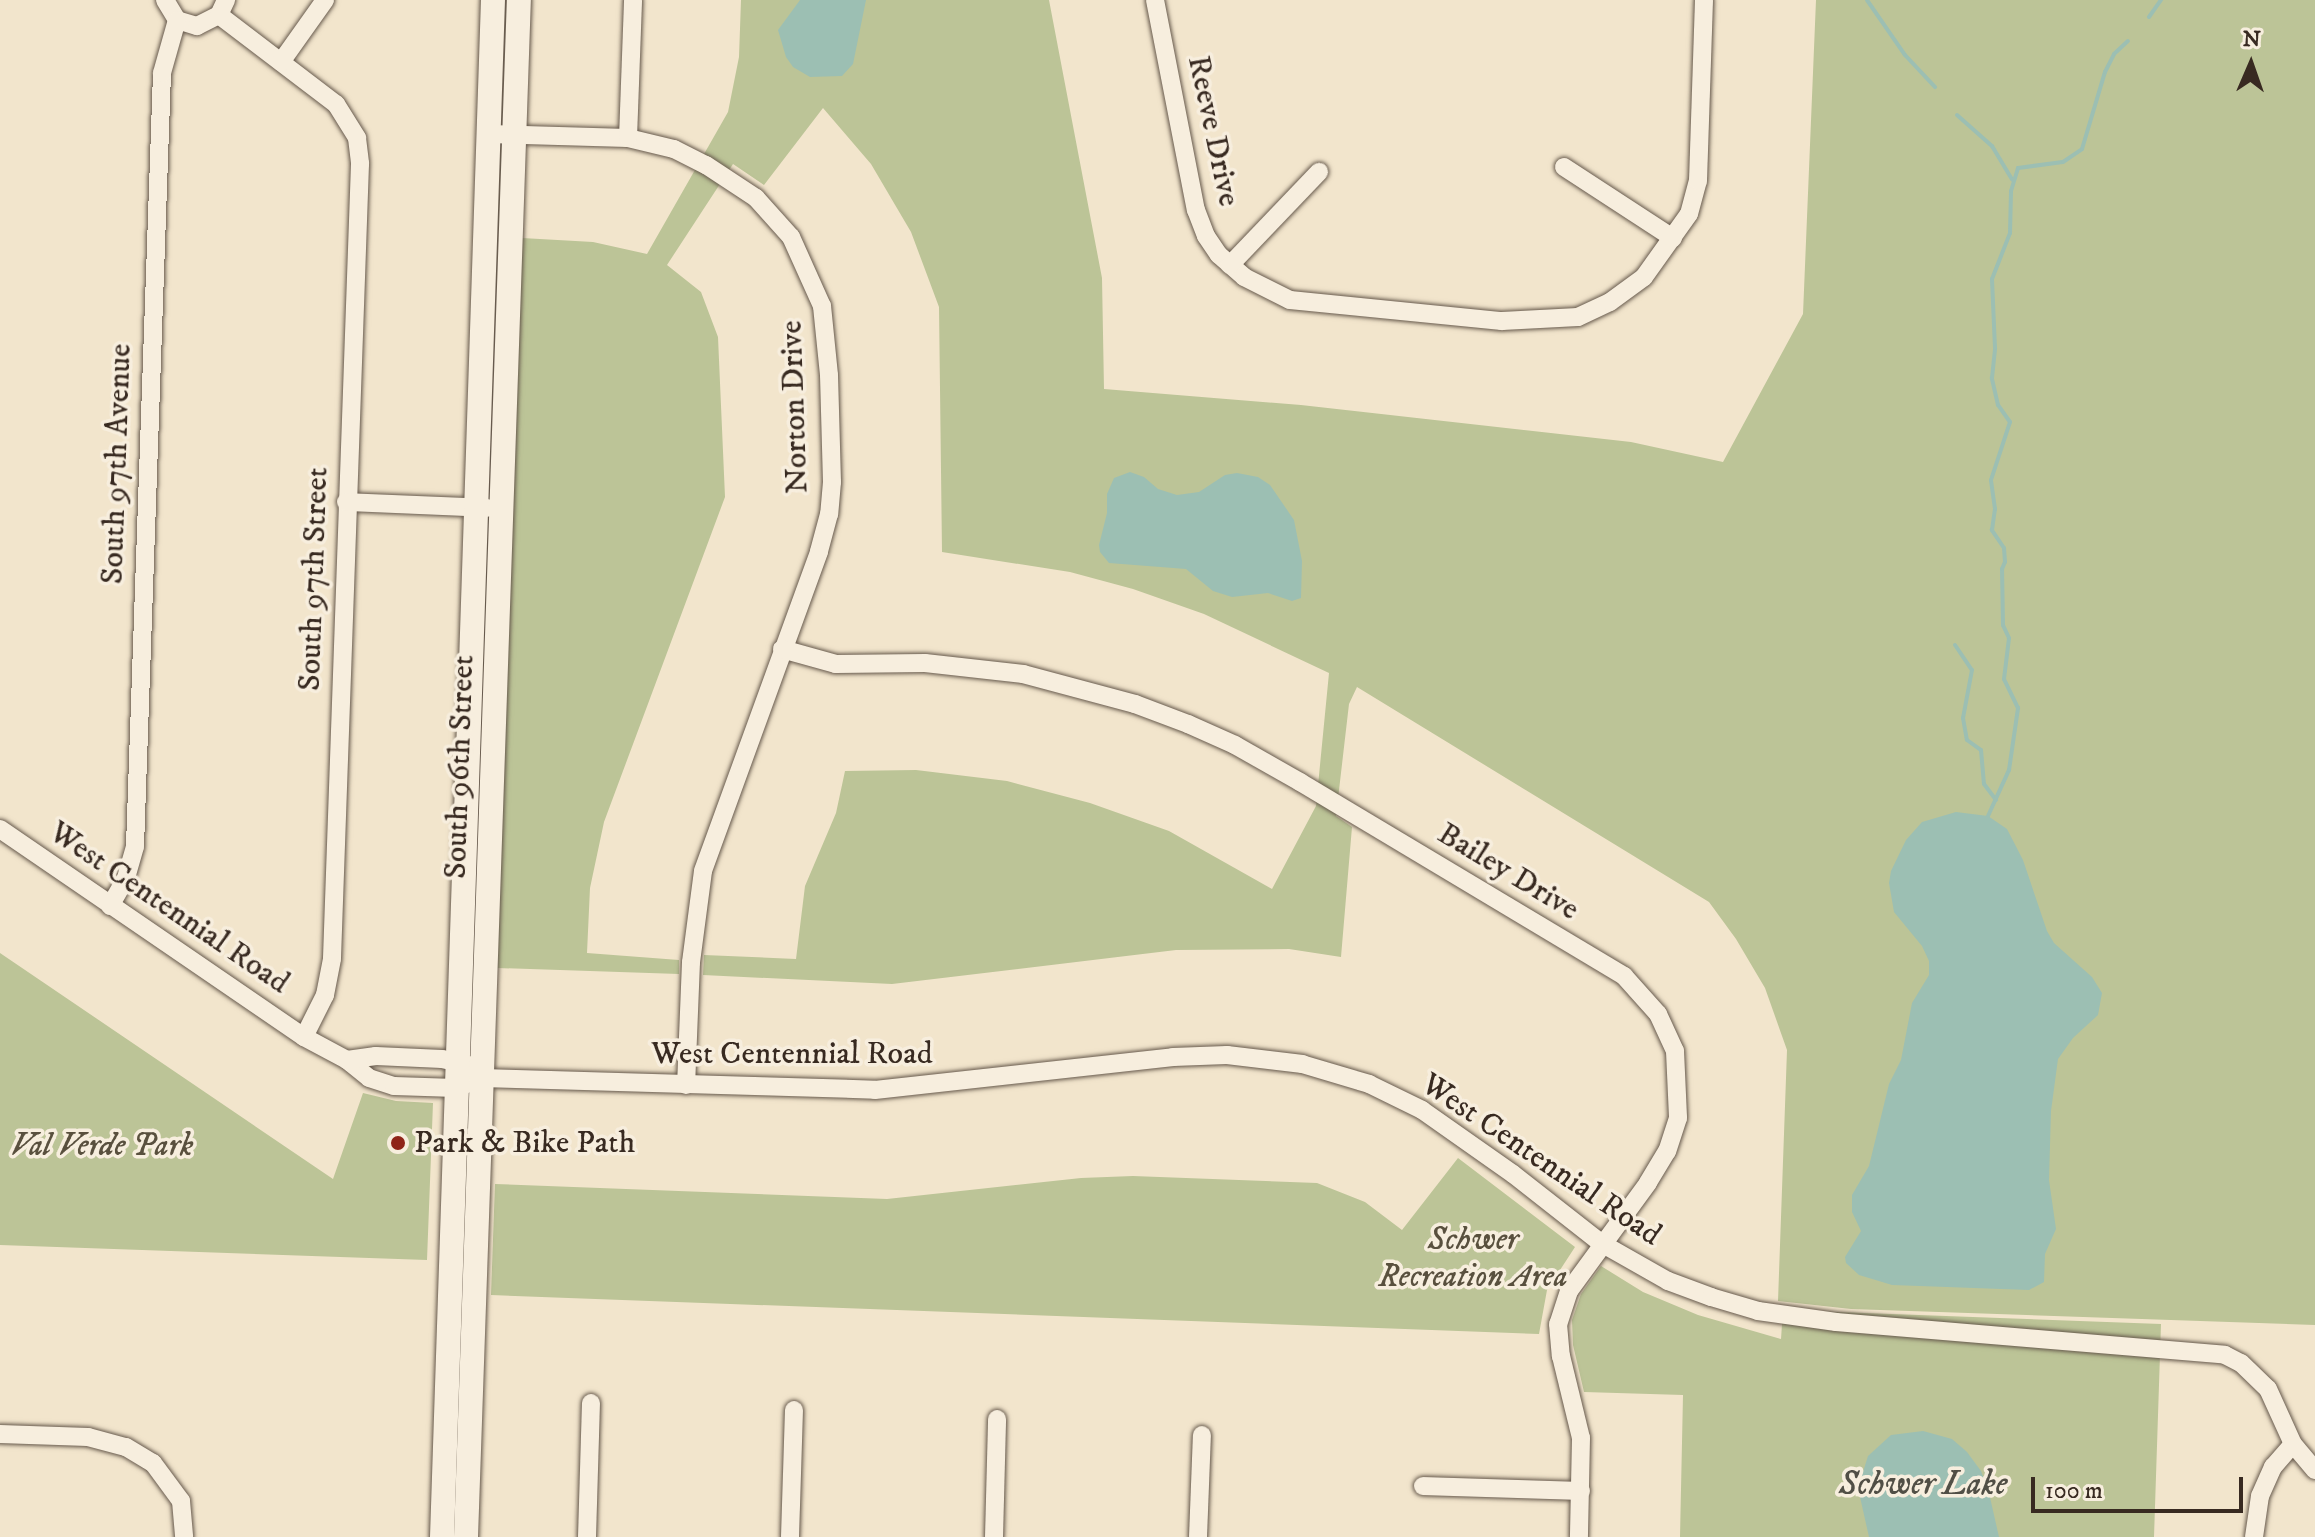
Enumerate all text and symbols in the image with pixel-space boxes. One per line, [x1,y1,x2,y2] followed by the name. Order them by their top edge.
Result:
[2211,24,2291,104] north arrow
[2242,26,2261,53] text: N
[1178,52,1248,210] street label: Reeve Drive
[773,320,817,494] street label: Norton Drive
[94,343,140,585] street label: South 97th Avenue
[291,466,337,692] street label: South 97th Street
[437,654,483,880] street label: South 96th Street
[42,813,296,1003] street label: West Centennial Road
[1430,815,1586,929] street label: Bailey Drive
[651,1035,933,1073] street label: West Centennial Road
[1414,1065,1668,1255] street label: West Centennial Road
[414,1124,635,1162] place label: Park & Bike Path
[11,1127,193,1165] park label: Val Verde Park
[389,1134,407,1152] marker: Park & Bike Path
[1378,1222,1568,1297] park label: Schwer Recreation Area
[2035,1461,2247,1511] scale bar
[1839,1465,2007,1505] water label: Schwer Lake
[2045,1476,2103,1506] text: 100 m

